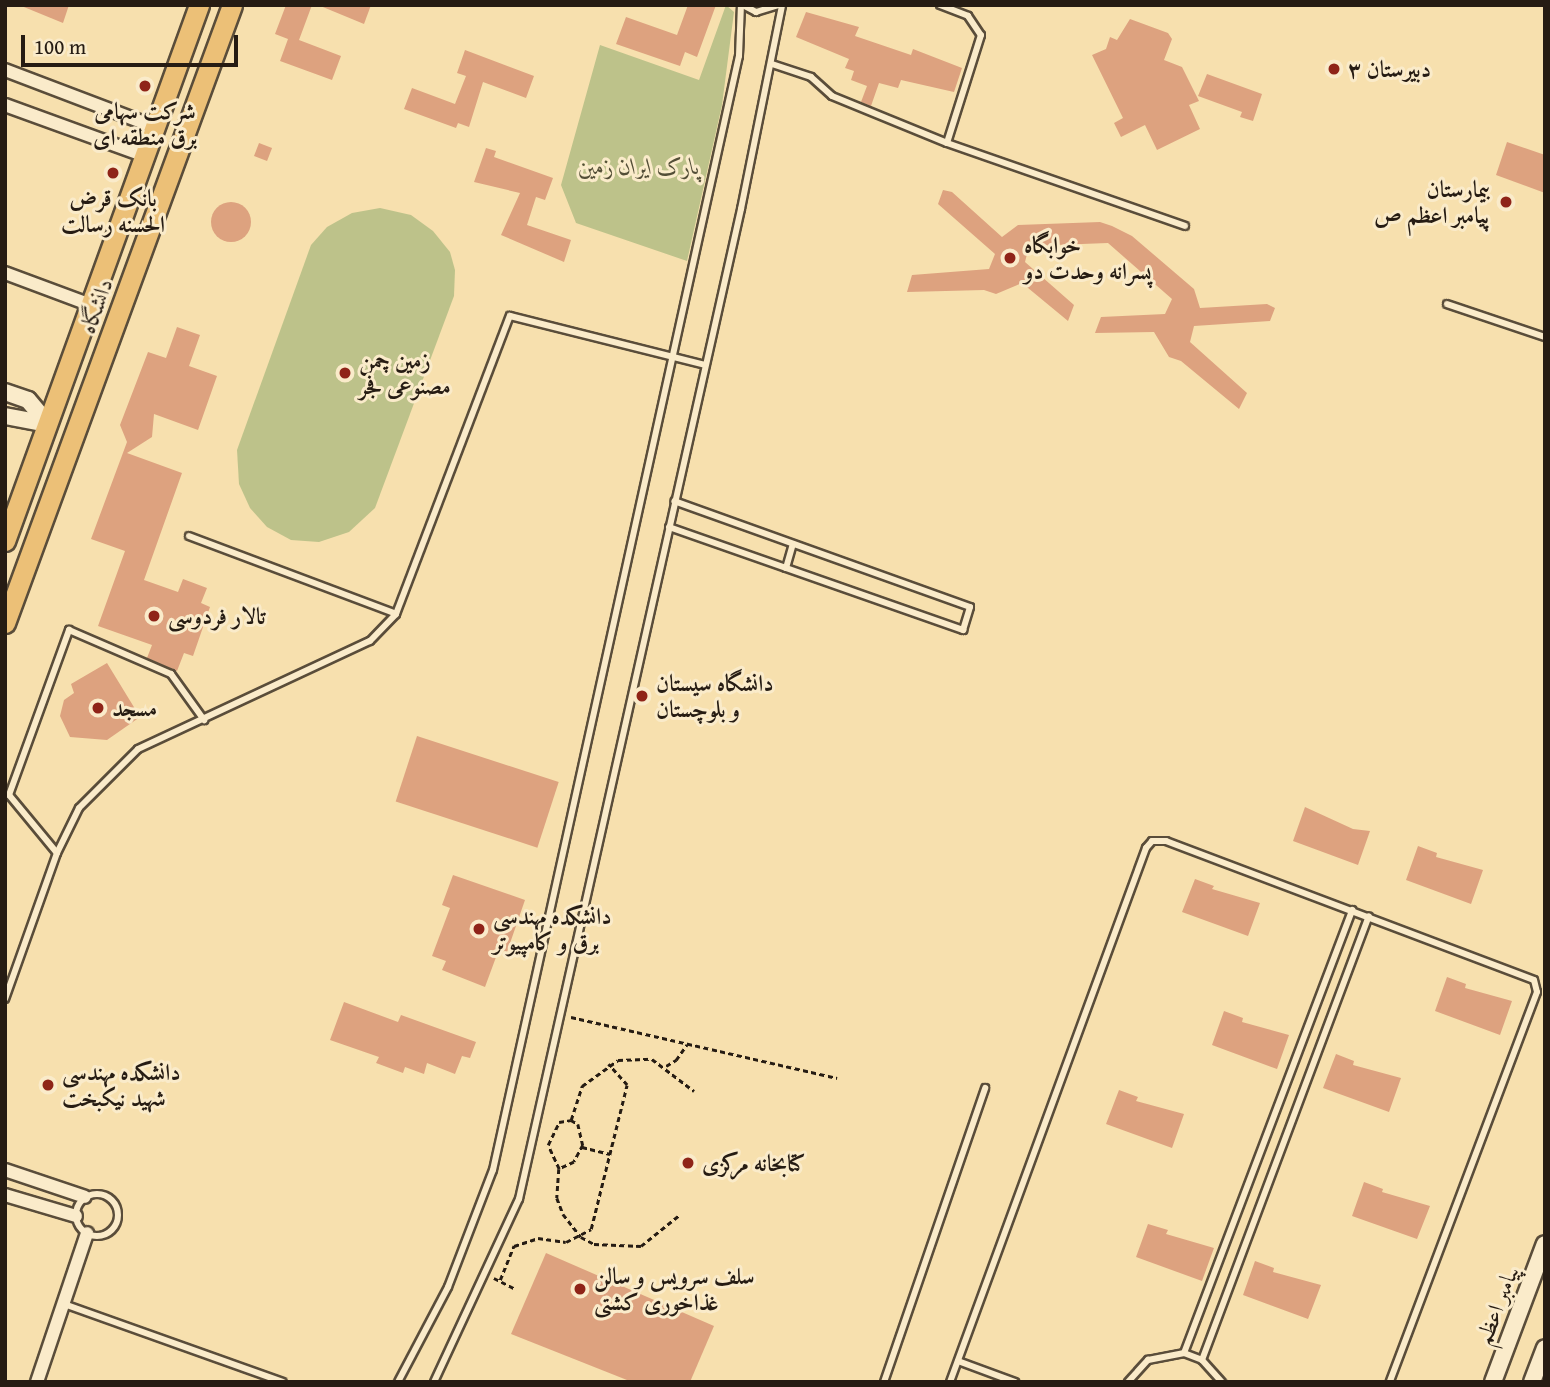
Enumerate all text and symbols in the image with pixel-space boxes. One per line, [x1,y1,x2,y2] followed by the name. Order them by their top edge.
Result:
[24,21,242,65] scale bar
[34,31,86,62] text: 100 m
[1348,55,1431,83] place label: دبیرستان ۳
[1326,61,1342,77] marker: دبیرستان ۳
[137,78,153,94] marker: شرکت سهامی برق منطقه ای
[93,97,197,151] place label: شرکت سهامی برق منطقه ای
[578,152,700,180] park label: پارک ایران زمین
[105,165,121,181] marker: بانک قرض الحسنه رسالت
[1374,175,1490,229] place label: بیمارستان پیامبر اعظم ص
[61,184,165,238] place label: بانک قرض الحسنه رسالت
[1496,192,1516,212] marker: بیمارستان پیامبر اعظم ص
[1024,231,1151,285] place label: خوابگاه پسرانه وحدت دو
[1002,250,1018,266] marker: خوابگاه پسرانه وحدت دو
[73,275,119,337] street label: دانشگاه
[359,346,451,400] place label: زمین چمن مصنوعی فجر
[337,365,353,381] marker: زمین چمن مصنوعی فجر
[168,602,266,630] place label: تالار فردوسی
[146,608,162,624] marker: تالار فردوسی
[656,669,773,723] place label: دانشگاه سیستان و بلوچستان
[634,688,650,704] marker: دانشگاه سیستان و بلوچستان
[112,694,157,722] place label: مسجد
[90,700,106,716] marker: مسجد
[493,902,611,956] place label: دانشکده مهندسی برق و کامپیوتر
[471,921,487,937] marker: دانشکده مهندسی برق و کامپیوتر
[62,1058,180,1112] place label: دانشکده مهندسی شهید نیکبخت
[40,1077,56,1093] marker: دانشکده مهندسی شهید نیکبخت
[702,1149,805,1177] place label: کتابخانه مرکزی
[680,1155,696,1171] marker: کتابخانه مرکزی
[1469,1261,1525,1349] street label: پیامبر اعظم
[594,1262,754,1316] place label: سلف سرویس و سالن غذاخوری کشتی
[572,1281,588,1297] marker: سلف سرویس و سالن غذاخوری کشتی

